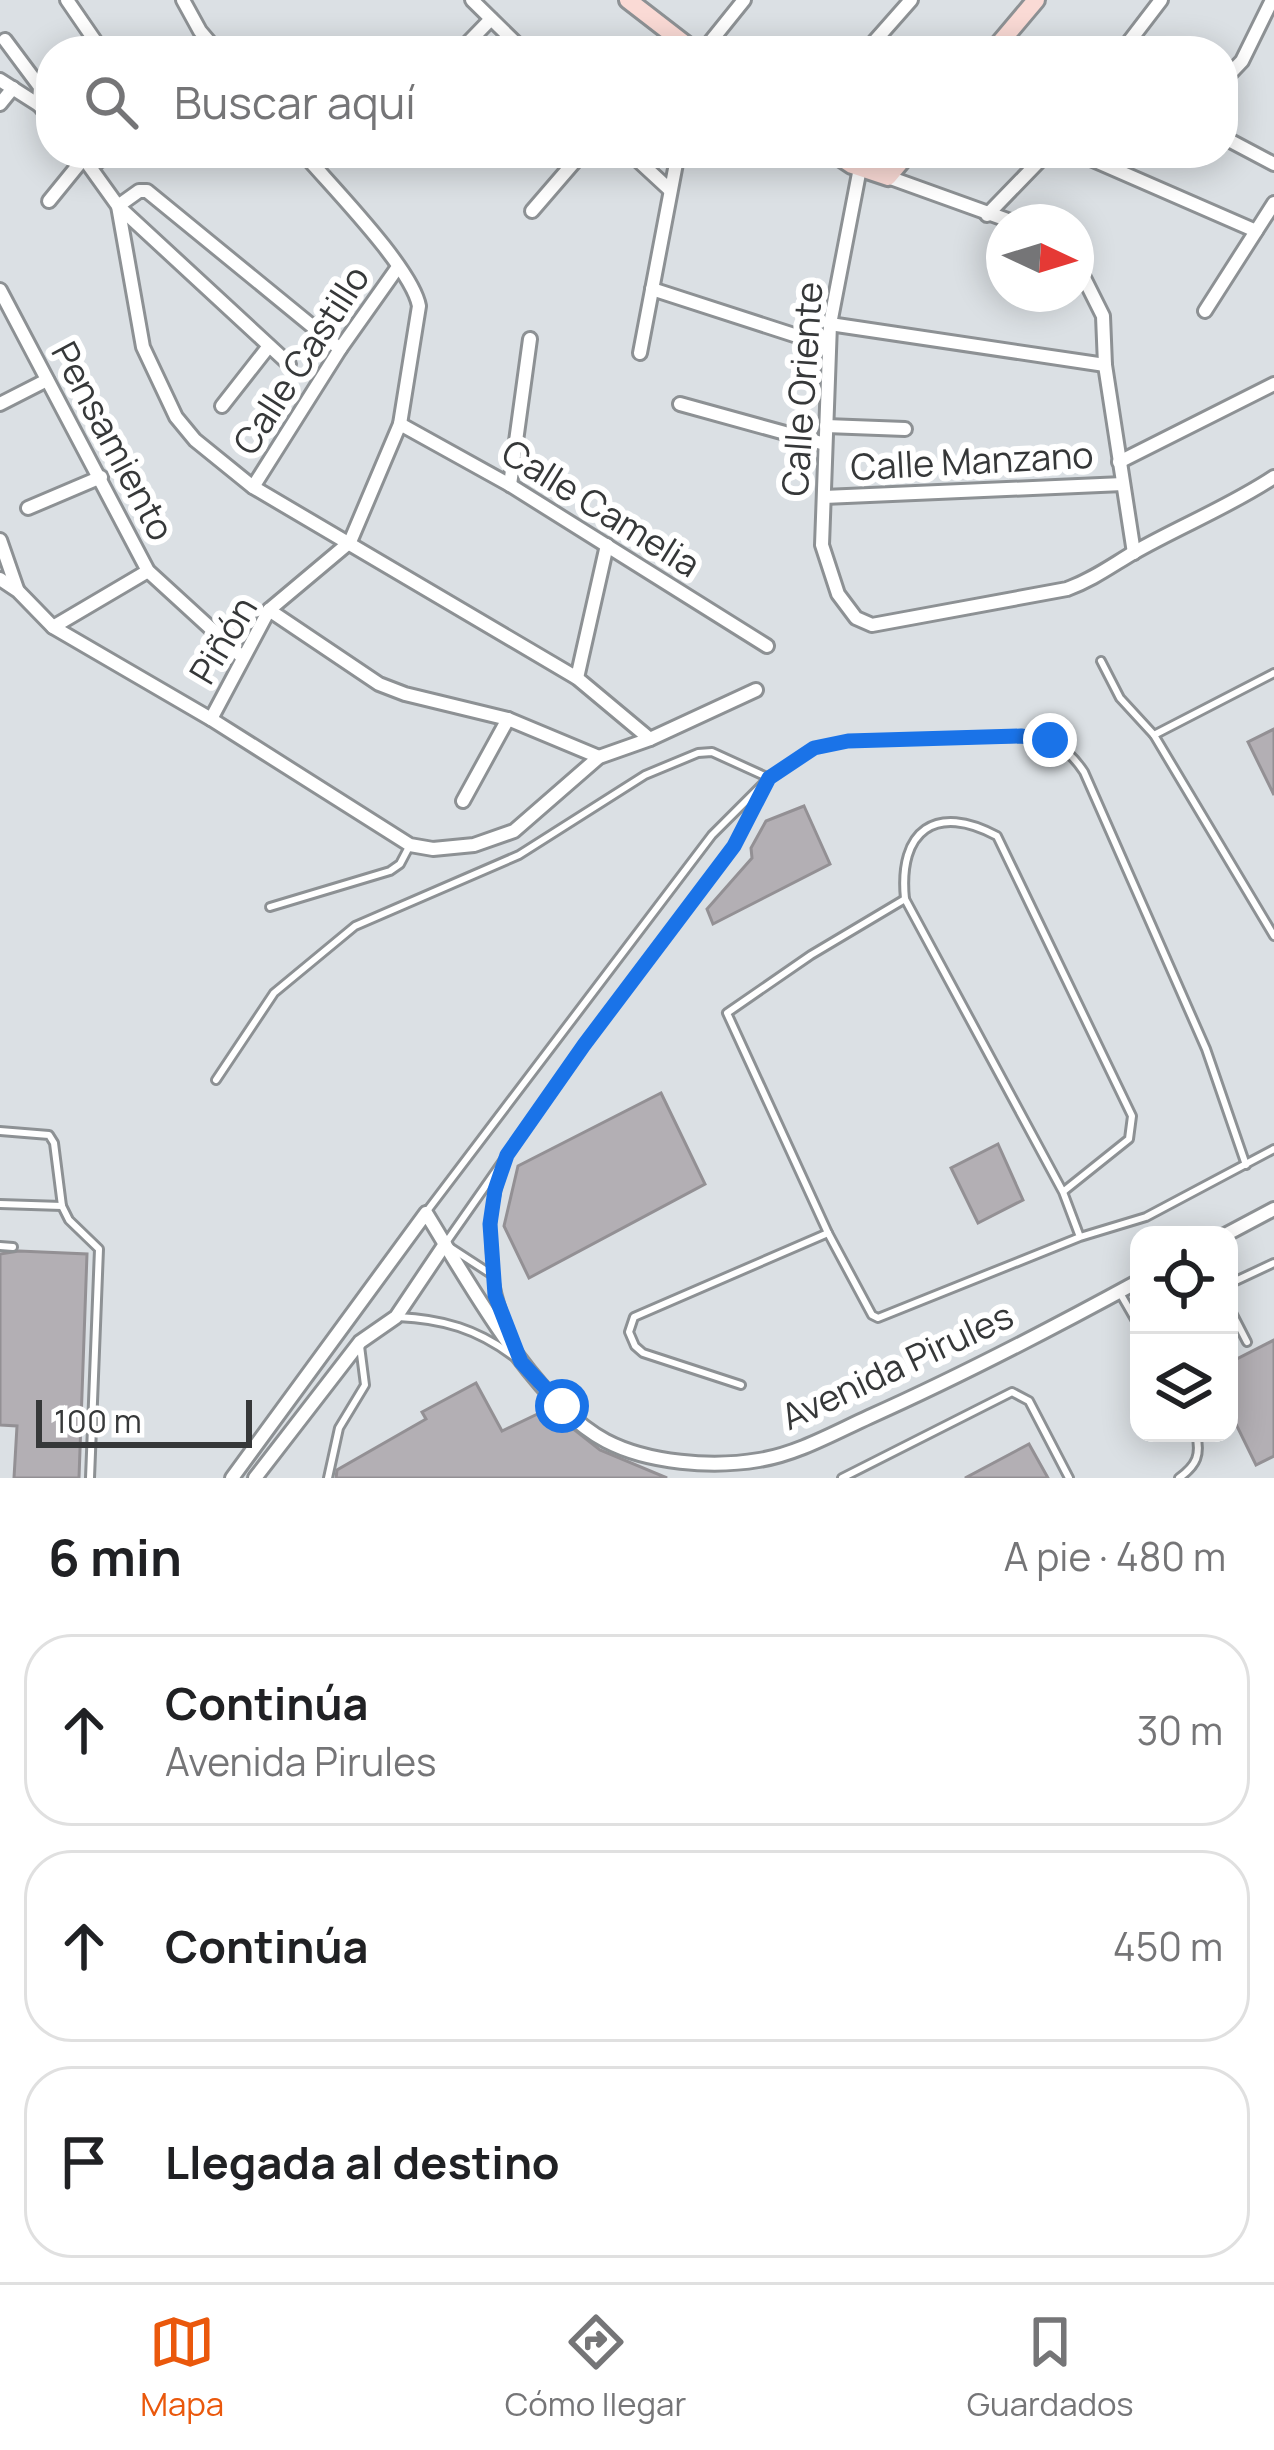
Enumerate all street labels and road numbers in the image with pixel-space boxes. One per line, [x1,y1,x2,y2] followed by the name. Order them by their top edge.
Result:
[221,256,380,464] street label: Calle Castillo
[770,280,833,498] street label: Calle Oriente
[41,333,186,549] street label: Pensamiento
[493,427,710,588] street label: Calle Camelia
[849,430,1095,491] street label: Calle Manzano
[177,587,268,693] street label: Piñón
[773,1290,1021,1441] street label: Avenida Pirules

